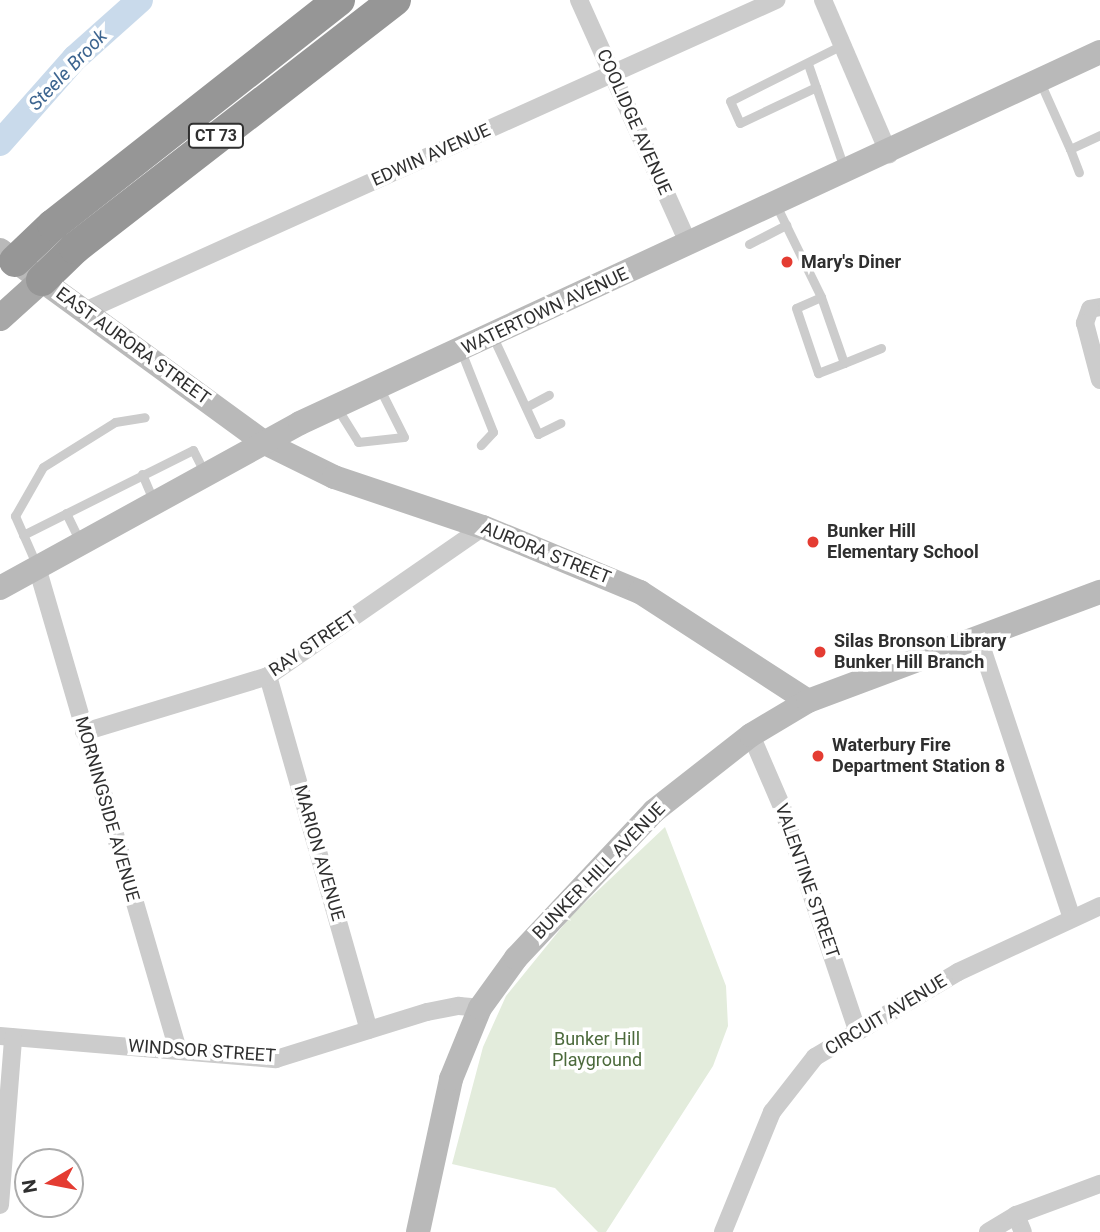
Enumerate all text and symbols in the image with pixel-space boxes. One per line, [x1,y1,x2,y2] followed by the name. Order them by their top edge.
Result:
[24,25,112,115] water label: Steele Brook
[592,46,676,198] street label: COOLIDGE AVENUE
[368,119,494,191] street label: EDWIN AVENUE
[186,124,246,148] road number: CT 73
[801,251,901,273] place label: Mary's Diner
[779,254,795,270] marker: Mary's Diner
[458,263,632,359] street label: WATERTOWN AVENUE
[51,283,215,409] street label: EAST AURORA STREET
[478,517,614,589] street label: AURORA STREET
[827,521,979,564] place label: Bunker Hill Elementary School
[805,534,821,550] marker: Bunker Hill Elementary School
[265,607,361,681] street label: RAY STREET
[834,631,1006,674] place label: Silas Bronson Library Bunker Hill Branch
[812,644,828,660] marker: Silas Bronson Library Bunker Hill Branch
[70,714,144,904] street label: MORNINGSIDE AVENUE
[832,735,1005,778] place label: Waterbury Fire Department Station 8
[810,748,826,764] marker: Waterbury Fire Department Station 8
[289,782,349,924] street label: MARION AVENUE
[528,798,670,944] street label: BUNKER HILL AVENUE
[770,801,844,961] street label: VALENTINE STREET
[821,970,951,1060] street label: CIRCUIT AVENUE
[552,1029,642,1072] park label: Bunker Hill Playground
[127,1035,277,1067] street label: WINDSOR STREET
[14,1148,84,1218] north arrow
[17,1178,42,1195] text: N

